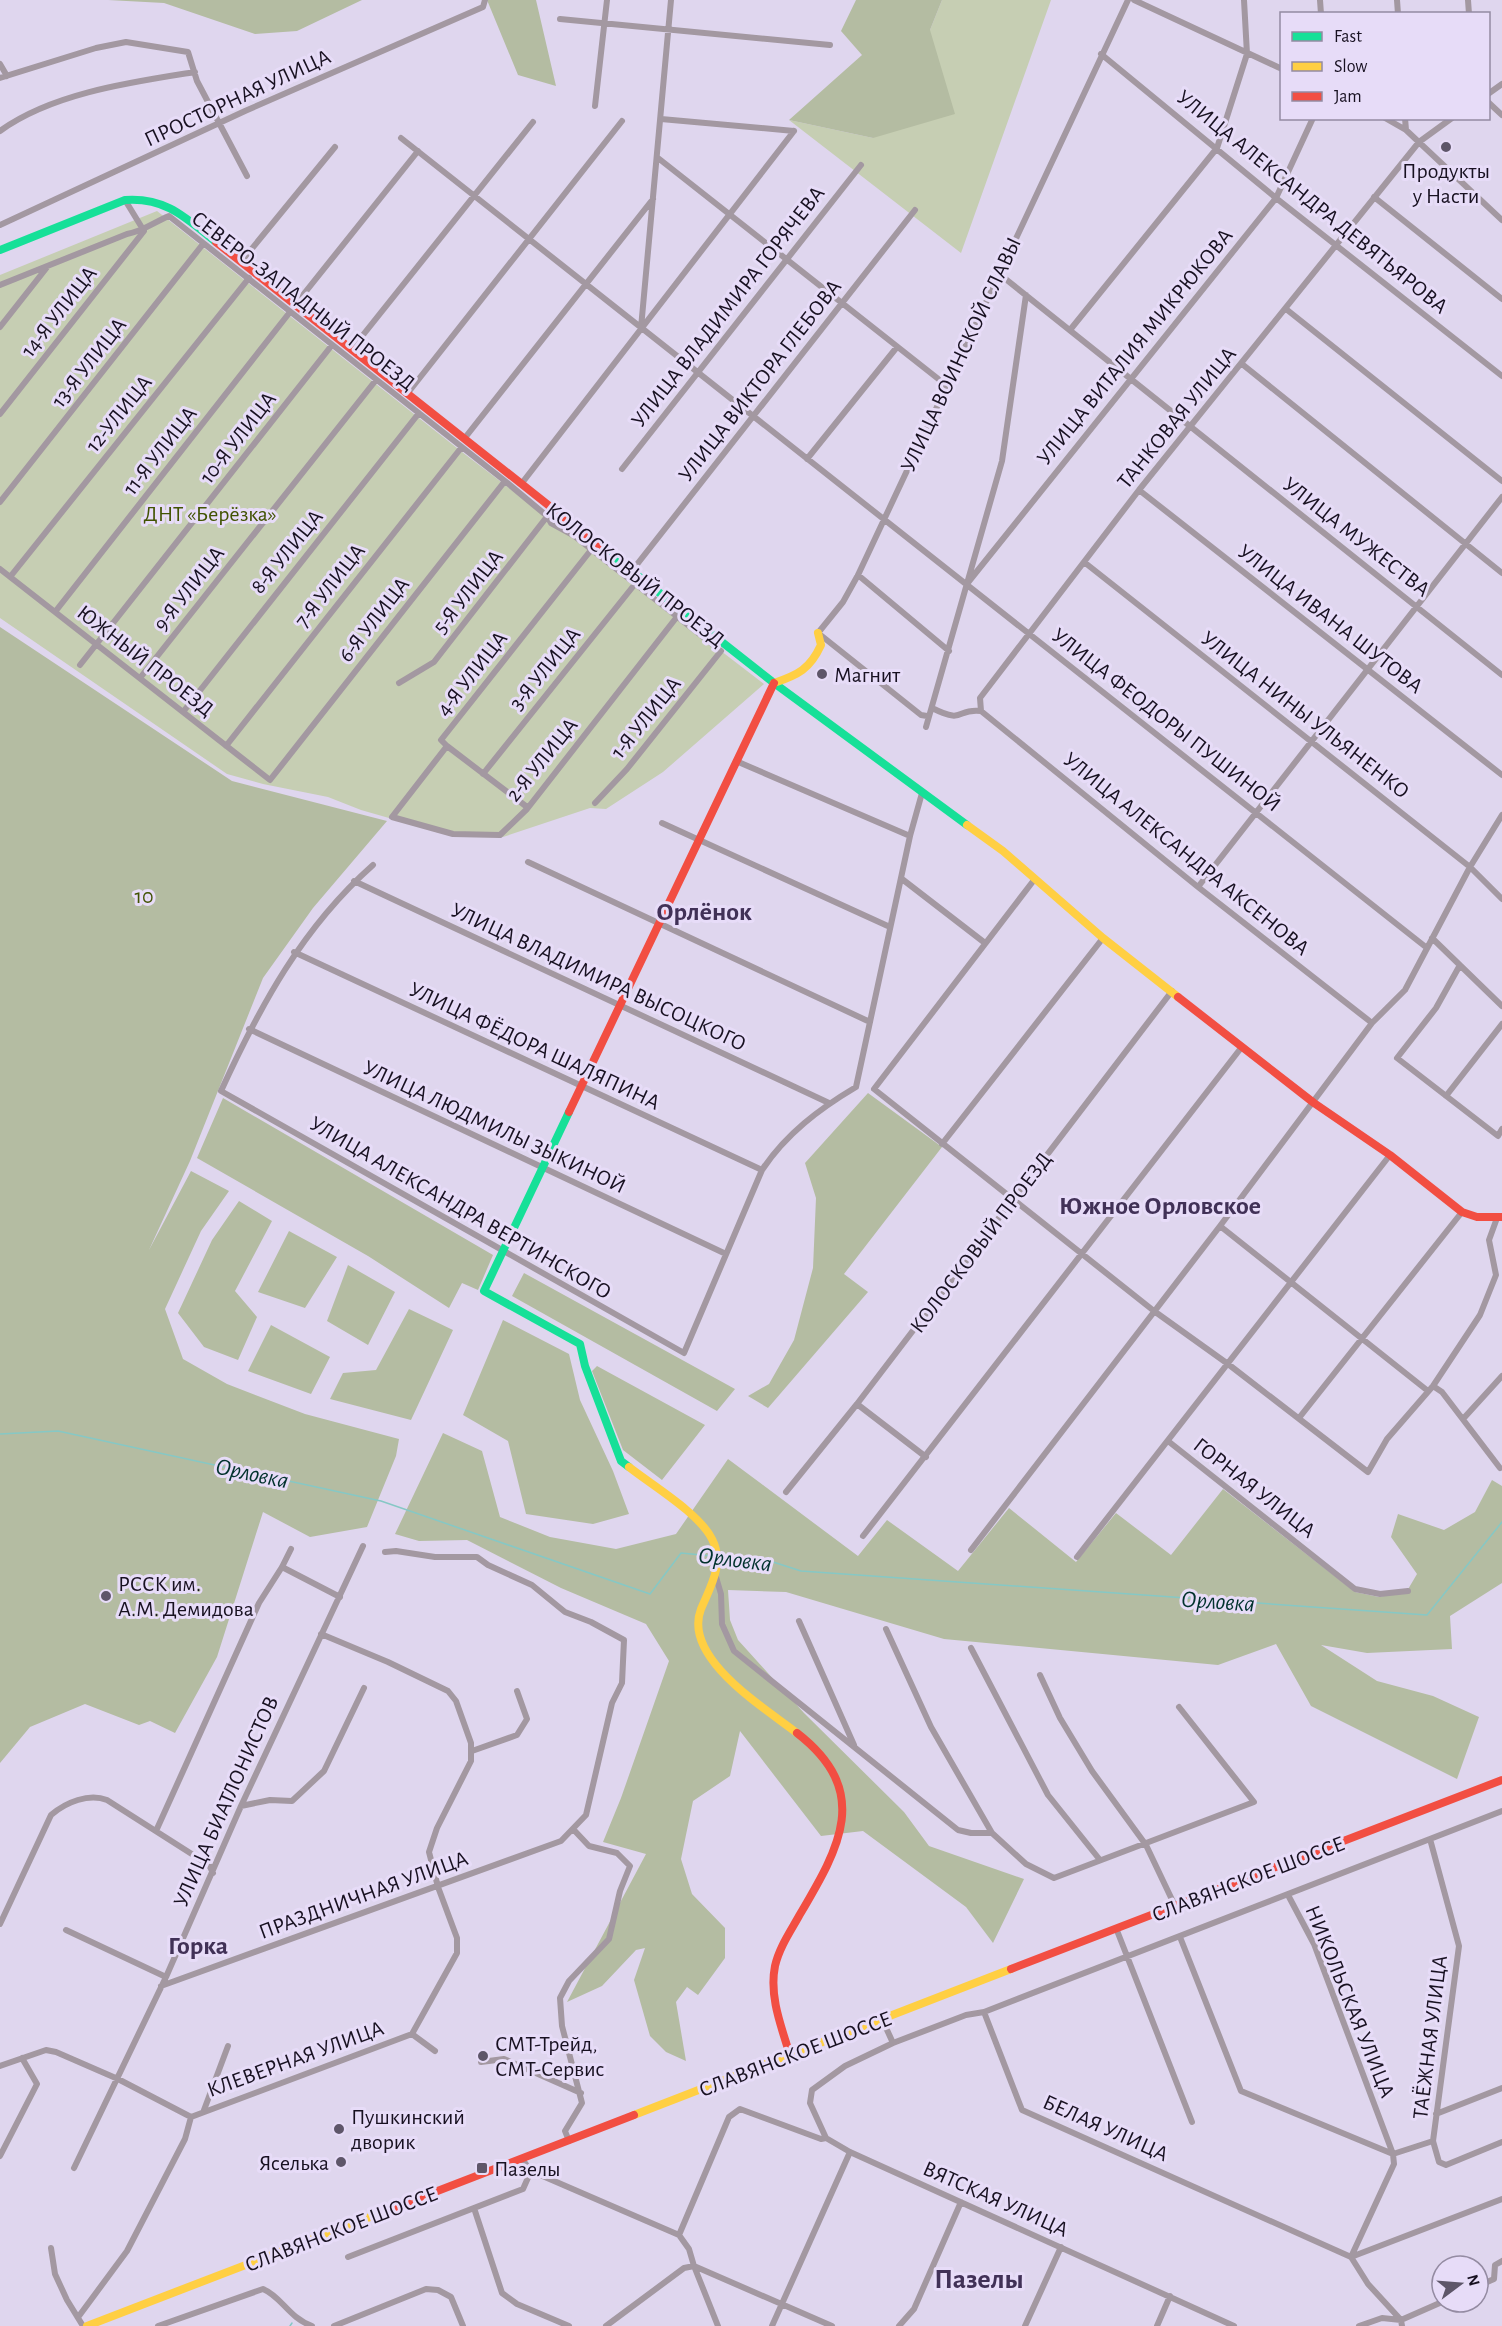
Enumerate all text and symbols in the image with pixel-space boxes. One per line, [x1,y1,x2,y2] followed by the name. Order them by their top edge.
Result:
[1280,12,1490,120] legend
[1334,28,1362,46] text: Fast
[141,45,334,151] street label: ПРОСТОРНАЯ УЛИЦА
[1334,58,1367,76] text: Slow
[1173,86,1452,318] street label: УЛИЦА АЛЕКСАНДРА ДЕВЯТЬЯРОВА
[1334,88,1362,106] text: Jam
[1439,140,1453,154] marker: Продукты у Насти
[1402,160,1490,207] place label: Продукты у Насти
[627,182,829,431] street label: УЛИЦА ВЛАДИМИРА ГОРЯЧЕВА
[188,207,419,395] street label: СЕВЕРО-ЗАПАДНЫЙ ПРОЕЗД
[1033,224,1237,469] street label: УЛИЦА ВИТАЛИЯ МИКРЮКОВА
[897,234,1025,475] street label: УЛИЦА ВОИНСКОЙ СЛАВЫ
[17,262,101,361] street label: 14-Я УЛИЦА
[674,275,845,486] street label: УЛИЦА ВИКТОРА ГЛЕБОВА
[47,314,130,411] street label: 13-Я УЛИЦА
[1113,343,1240,492] street label: ТАНКОВАЯ УЛИЦА
[81,371,156,456] street label: 12-УЛИЦА
[195,388,280,487] street label: 10-Я УЛИЦА
[119,402,201,499] street label: 11-Я УЛИЦА
[1279,473,1434,601] street label: УЛИЦА МУЖЕСТВА
[542,498,729,651] street label: КОЛОСКОВЫЙ ПРОЕЗД
[143,503,277,525] park label: ДНТ «Берёзка»
[247,506,327,598] street label: 8-Я УЛИЦА
[291,540,369,632] street label: 7-Я УЛИЦА
[1234,540,1427,698] street label: УЛИЦА ИВАНА ШУТОВА
[149,542,228,635] street label: 9-Я УЛИЦА
[429,546,507,638] street label: 5-Я УЛИЦА
[334,573,413,666] street label: 6-Я УЛИЦА
[73,601,218,721] street label: ЮЖНЫЙ ПРОЕЗД
[505,623,585,714] street label: 3-Я УЛИЦА
[1048,624,1285,816] street label: УЛИЦА ФЕОДОРЫ ПУШИНОЙ
[432,627,511,720] street label: 4-Я УЛИЦА
[1197,627,1414,803] street label: УЛИЦА НИНЫ УЛЬЯНЕНКО
[834,664,901,686] place label: Магнит
[815,667,829,681] marker: Магнит
[606,673,685,763] street label: 1-Я УЛИЦА
[502,714,582,805] street label: 2-Я УЛИЦА
[1059,748,1313,960] street label: УЛИЦА АЛЕКСАНДРА АКСЕНОВА
[134,885,154,907] park label: 10
[448,899,750,1055] street label: УЛИЦА ВЛАДИМИРА ВЫСОЦКОГО
[656,899,752,925] district label: Орлёнок
[406,978,663,1114] street label: УЛИЦА ФЁДОРА ШАЛЯПИНА
[360,1056,629,1198] street label: УЛИЦА ЛЮДМИЛЫ ЗЫКИНОЙ
[306,1112,615,1303] street label: УЛИЦА АЛЕКСАНДРА ВЕРТИНСКОГО
[906,1148,1056,1337] street label: КОЛОСКОВЫЙ ПРОЕЗД
[1059,1193,1261,1219] district label: Южное Орловское
[1189,1434,1320,1542] street label: ГОРНАЯ УЛИЦА
[213,1455,290,1493] water label: Орловка
[697,1544,773,1576] water label: Орловка
[118,1573,254,1620] place label: РССК им. А.М. Демидова
[1180,1587,1256,1617] water label: Орловка
[99,1589,113,1603] marker: РССК им. А.М. Демидова
[169,1693,282,1910] street label: УЛИЦА БИАТЛОНИСТОВ
[1149,1832,1348,1926] street label: СЛАВЯНСКОЕ ШОССЕ
[256,1847,471,1943] street label: ПРАЗДНИЧНАЯ УЛИЦА
[1301,1902,1399,2101] street label: НИКОЛЬСКАЯ УЛИЦА
[168,1933,228,1959] district label: Горка
[1409,1954,1451,2120] street label: ТАЁЖНАЯ УЛИЦА
[696,2007,895,2101] street label: СЛАВЯНСКОЕ ШОССЕ
[204,2017,387,2101] street label: КЛЕВЕРНАЯ УЛИЦА
[495,2033,605,2080] place label: СМТ-Трейд, СМТ-Сервис
[476,2049,490,2063] marker: СМТ-Трейд, СМТ-Сервис
[1040,2090,1172,2165] street label: БЕЛАЯ УЛИЦА
[351,2106,465,2153] place label: Пушкинский дворик
[332,2122,346,2136] marker: Пушкинский дворик
[259,2152,329,2174] place label: Яселька
[334,2155,348,2169] marker: Яселька
[920,2157,1072,2241] street label: ВЯТСКАЯ УЛИЦА
[494,2158,561,2180] place label: Пазелы
[475,2161,489,2175] marker: Пазелы
[242,2182,441,2276] street label: СЛАВЯНСКОЕ ШОССЕ
[1430,2254,1490,2314] north arrow
[934,2266,1024,2294] district label: Пазелы
[1464,2273,1483,2288] text: N

